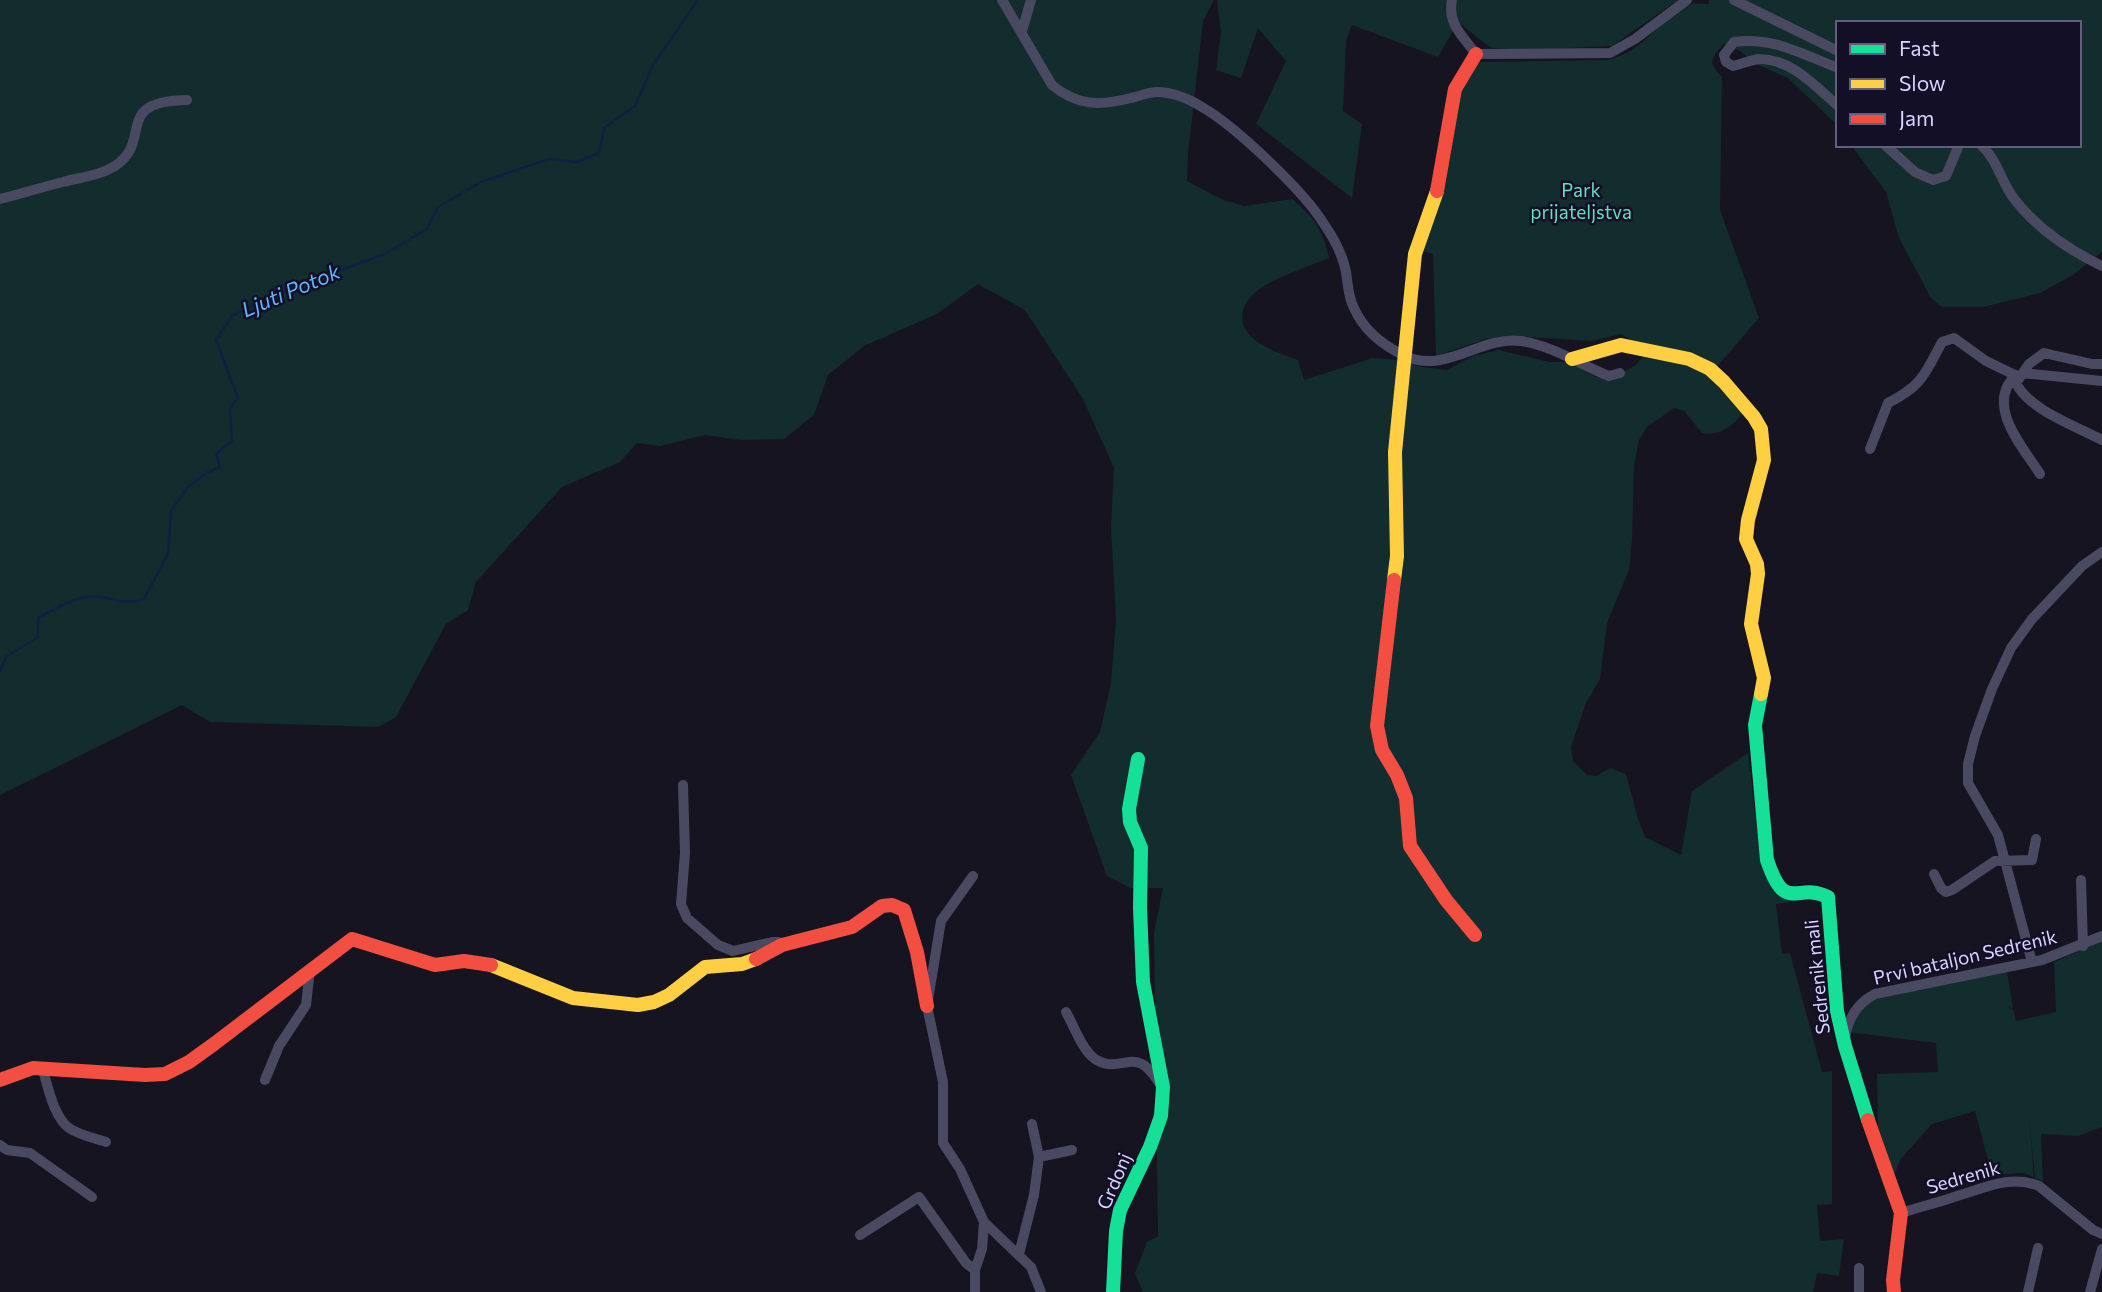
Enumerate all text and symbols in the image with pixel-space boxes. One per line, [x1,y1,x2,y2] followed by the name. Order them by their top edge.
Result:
[1836,21,2081,147] legend
[1899,35,1940,60] text: Fast
[1899,70,1946,95] text: Slow
[1899,105,1934,130] text: Jam
[1530,178,1632,223] park label: Park prijateljstva
[237,257,344,322] water label: Ljuti Potok
[1799,918,1834,1036] street label: Sedrenik mali
[1871,924,2059,989] street label: Prvi bataljon Sedrenik
[1091,1149,1136,1213] street label: Grdonj
[1923,1155,2002,1198] street label: Sedrenik

